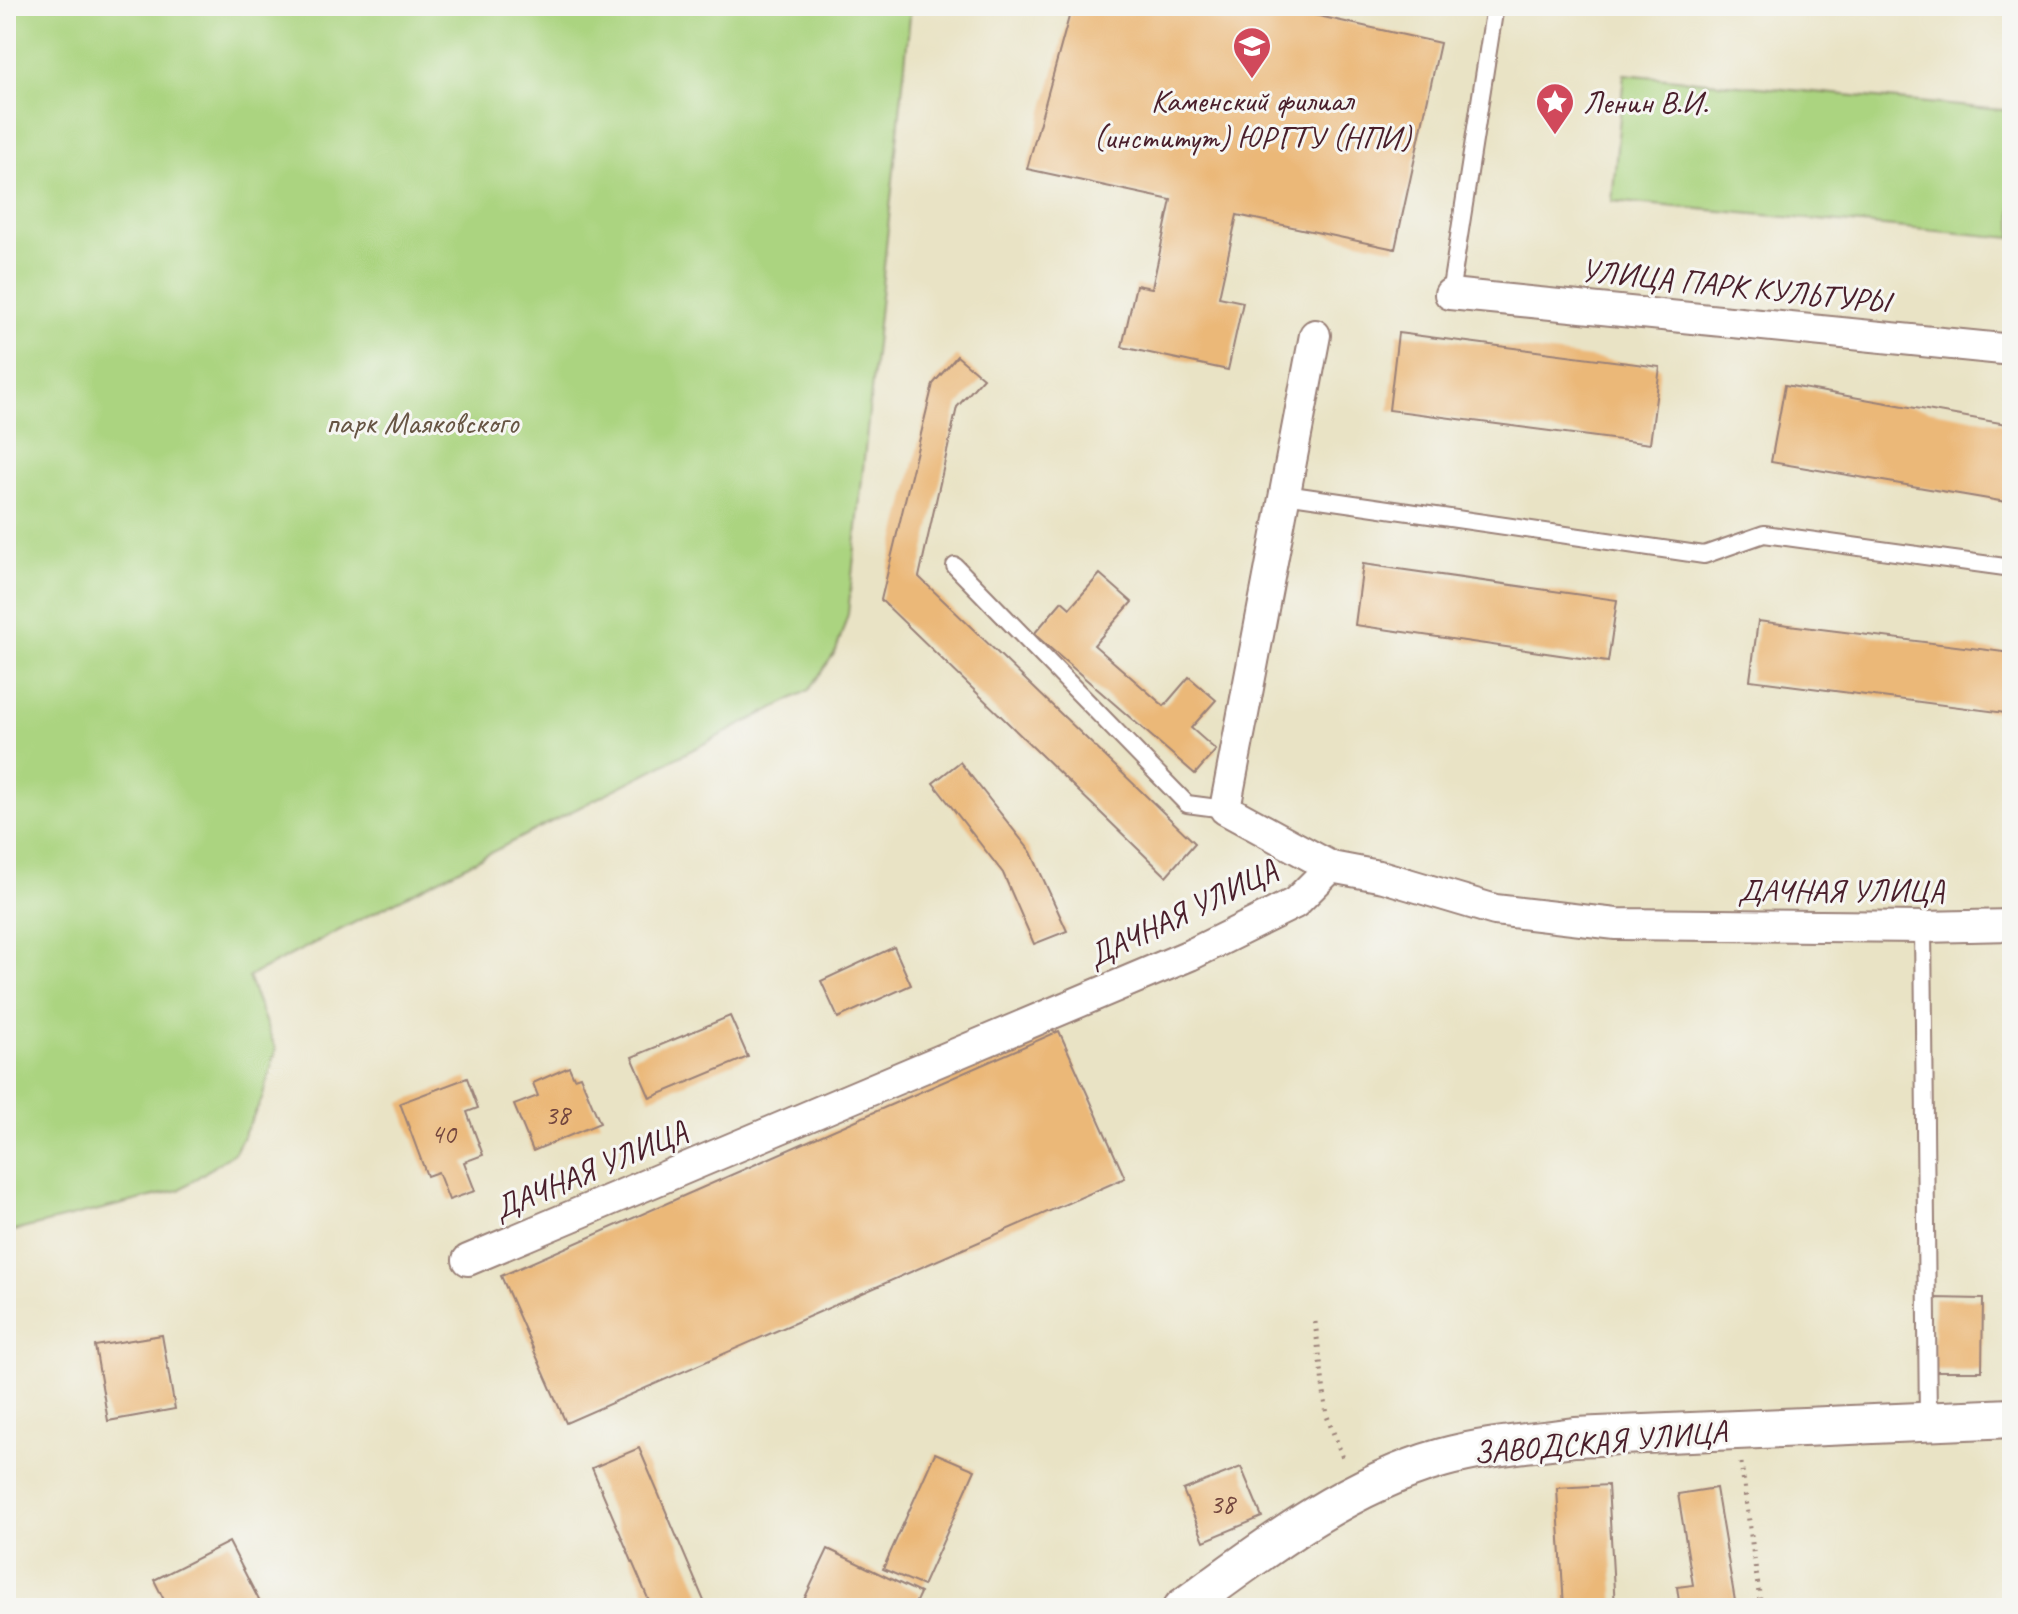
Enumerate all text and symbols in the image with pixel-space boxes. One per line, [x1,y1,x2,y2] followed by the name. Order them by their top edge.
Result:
[1231,25,1273,80] school or university icon: Каменский филиал (институт) ЮРГТУ (НПИ)
[1093,80,1412,158] place label: Каменский филиал (институт) ЮРГТУ (НПИ)
[1534,81,1576,136] place icon: Ленин В.И.
[1583,82,1709,123] place label: Ленин В.И.
[1579,249,1897,323] street label: УЛИЦА ПАРК КУЛЬТУРЫ
[326,402,520,443] park label: парк Маяковского
[1080,849,1285,977] street label: ДАЧНАЯ УЛИЦА
[1738,870,1945,911] street label: ДАЧНАЯ УЛИЦА
[544,1097,572,1132] house number: 38
[487,1110,694,1229] street label: ДАЧНАЯ УЛИЦА
[430,1116,458,1151] house number: 40
[1472,1410,1730,1473] street label: ЗАВОДСКАЯ УЛИЦА
[1209,1486,1237,1521] house number: 38

